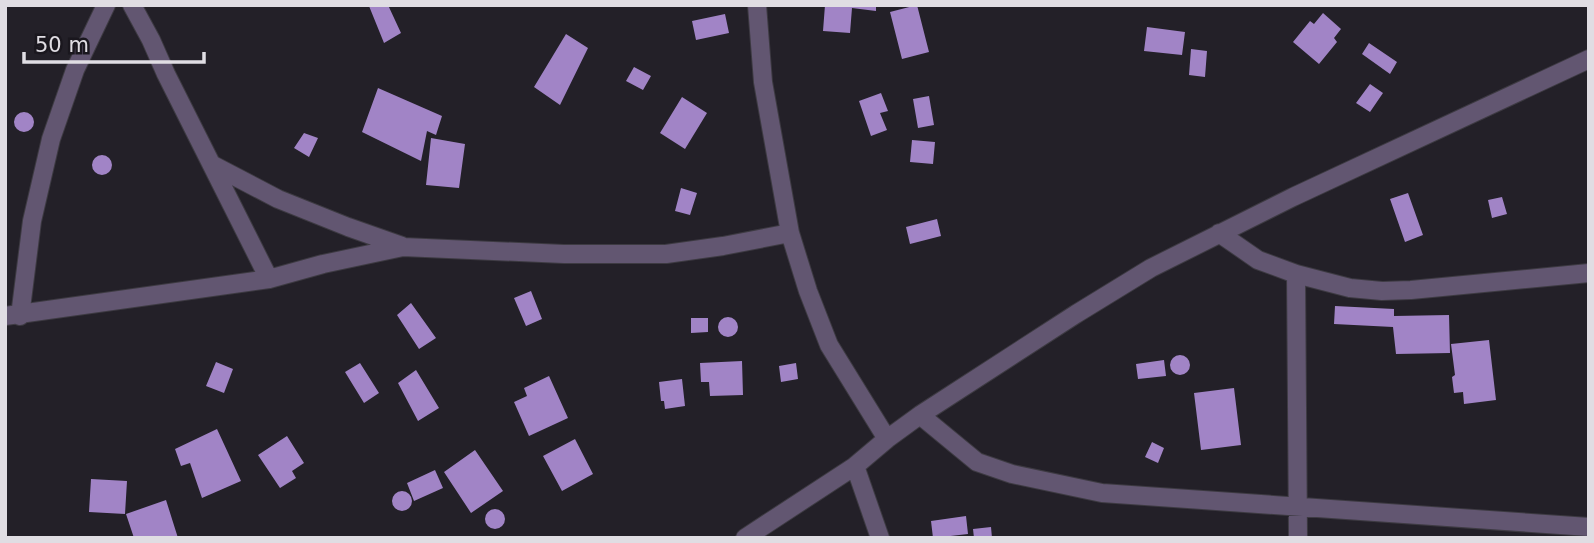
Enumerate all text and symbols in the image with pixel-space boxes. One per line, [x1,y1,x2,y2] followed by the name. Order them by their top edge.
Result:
[24,21,205,65] scale bar
[35,33,89,57] text: 50 m

